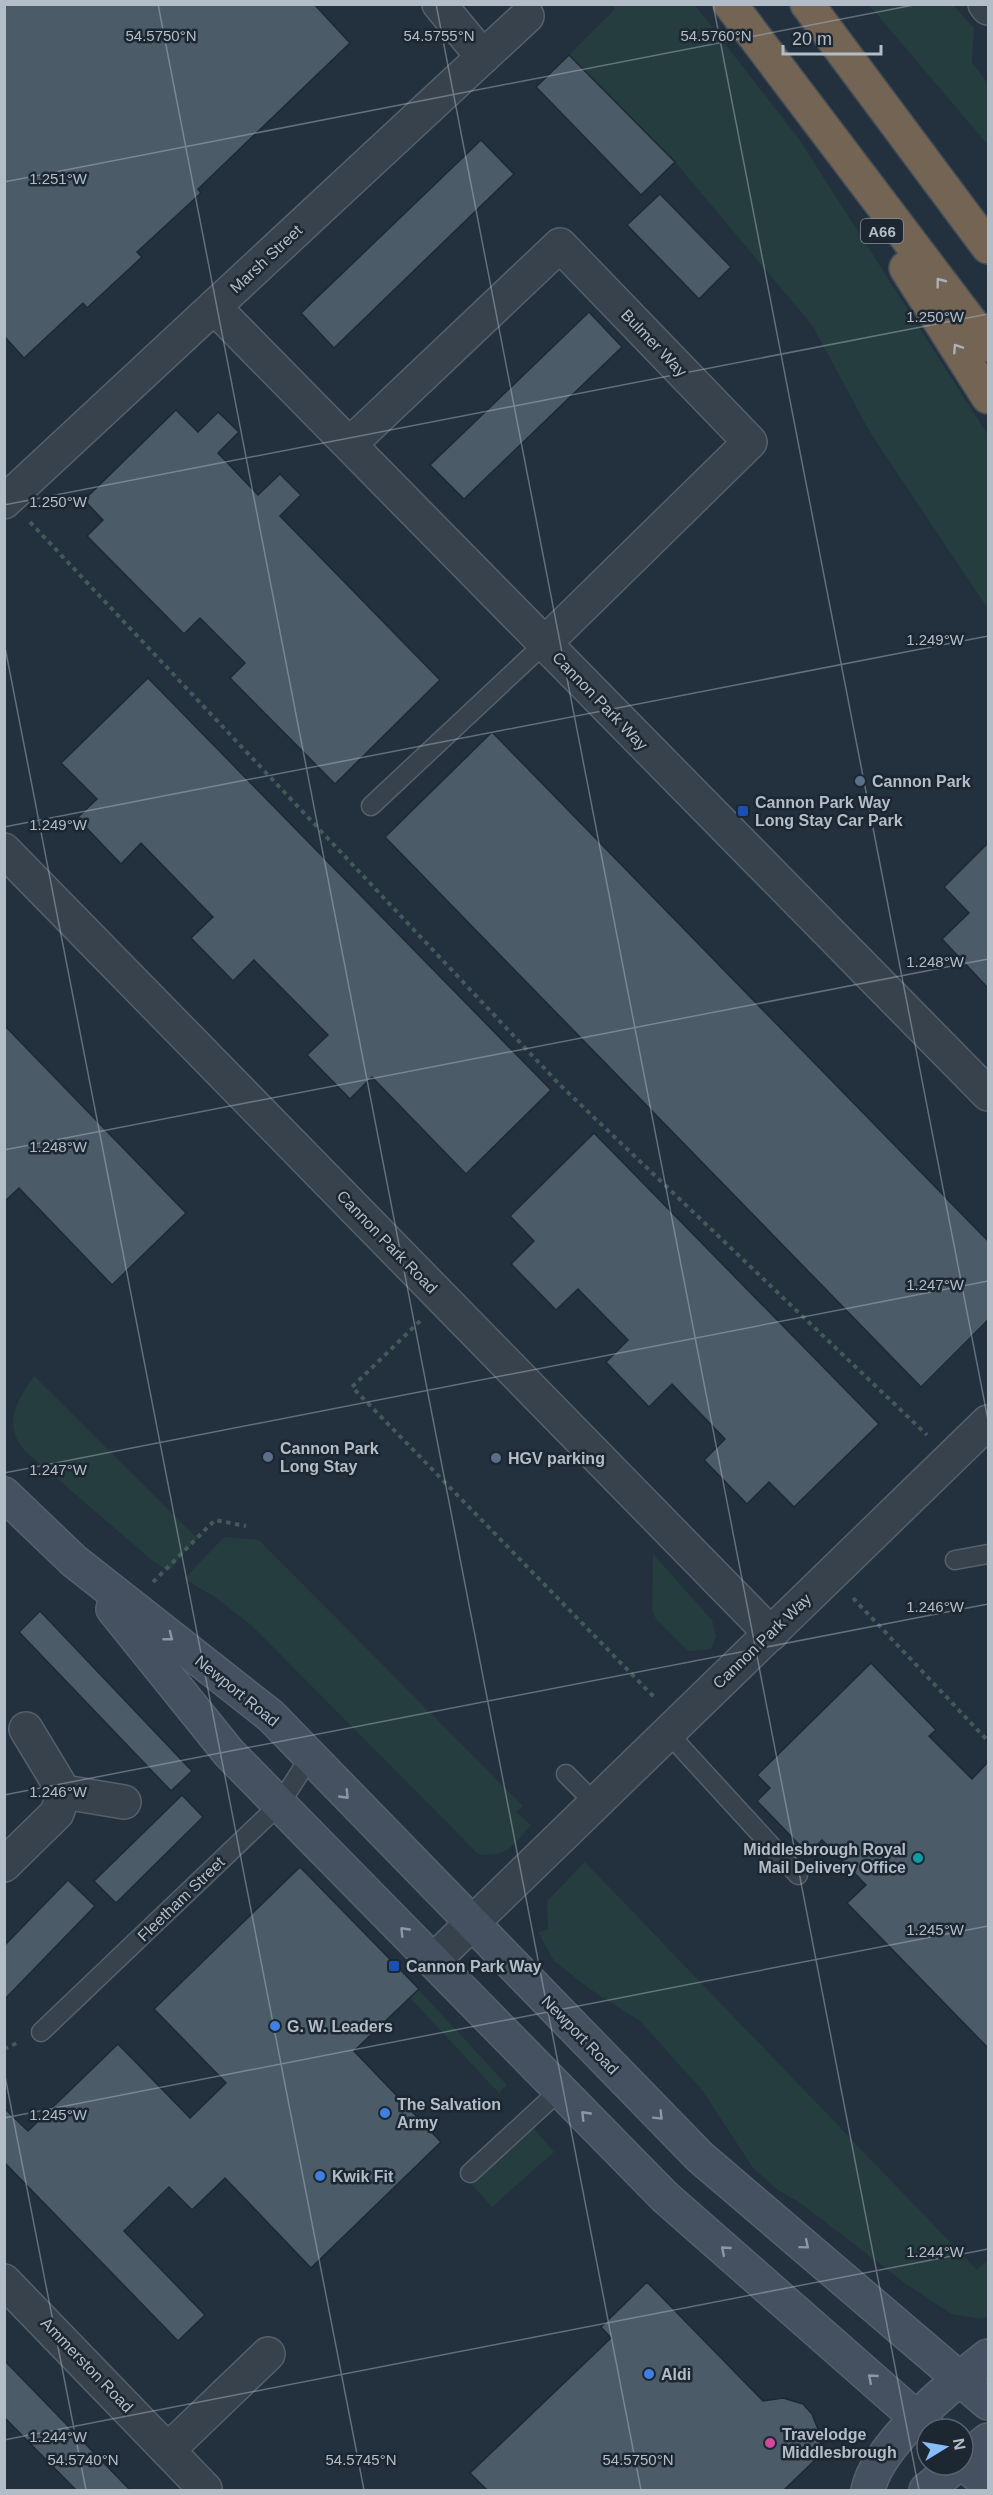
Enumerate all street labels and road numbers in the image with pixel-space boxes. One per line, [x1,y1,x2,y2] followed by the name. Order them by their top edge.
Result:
[861,219,903,243] road number: A66
[227,221,306,296] street label: Marsh Street
[618,306,690,380] street label: Bulmer Way
[549,649,651,753] street label: Cannon Park Way
[334,1187,440,1297] street label: Cannon Park Road
[710,1590,814,1692] street label: Cannon Park Way
[192,1652,282,1730] street label: Newport Road
[134,1853,228,1945] street label: Fleetham Street
[538,1992,622,2078] street label: Newport Road
[38,2314,136,2416] street label: Ammerston Road

